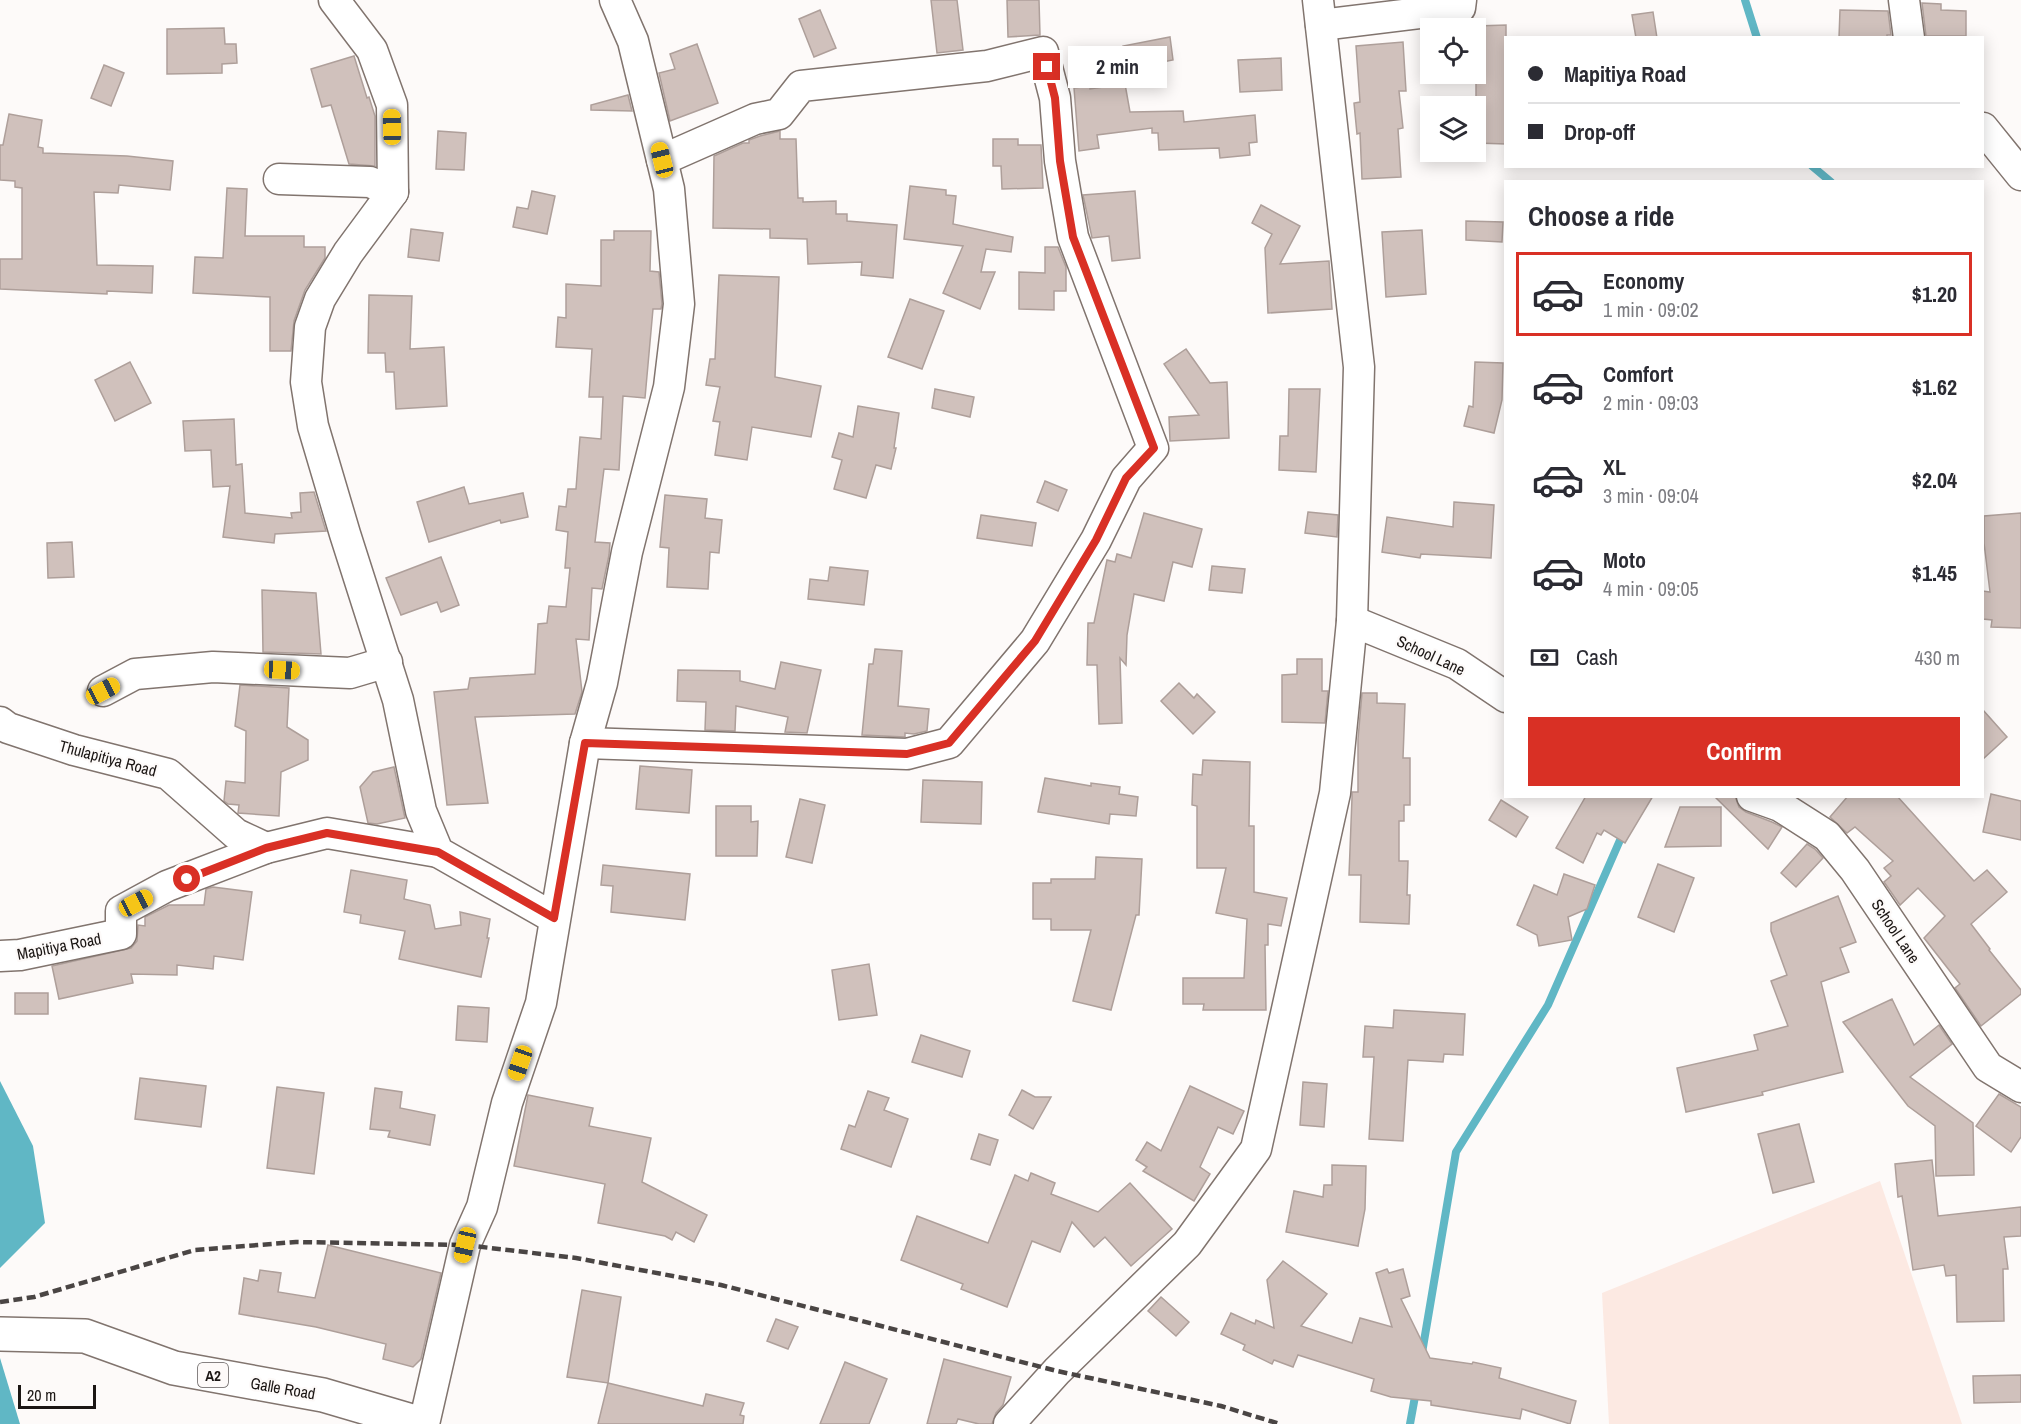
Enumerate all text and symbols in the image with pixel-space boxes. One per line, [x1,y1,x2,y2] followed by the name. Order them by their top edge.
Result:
[1420,18,1486,162] map controls
[1420,18,1486,84] button: locate
[1068,46,1167,88] callout: 2 min
[1033,53,1060,80] route end
[1096,53,1139,80] text: 2 min
[1564,59,1686,89] text: Mapitiya Road
[1420,96,1486,162] button: layers
[383,109,401,145] car
[1564,117,1635,147] text: Drop-off
[649,140,675,180] car
[1528,198,1674,234] text: Choose a ride
[1603,266,1684,296] text: Economy
[1531,267,1585,321] icon: car
[1912,279,1957,309] text: $1.20
[1603,296,1699,323] text: 1 min · 09:02
[1603,359,1673,389] text: Comfort
[1531,360,1585,414] icon: car
[1912,372,1957,402] text: $1.62
[1603,389,1699,416] text: 2 min · 09:03
[1603,452,1626,482] text: XL
[1531,453,1585,507] icon: car
[1912,465,1957,495] text: $2.04
[1603,482,1699,509] text: 3 min · 09:04
[1603,545,1646,575] text: Moto
[1531,546,1585,600] icon: car
[1912,558,1957,588] text: $1.45
[1603,575,1699,602] text: 4 min · 09:05
[1393,630,1469,680] street label: School Lane
[1528,641,1561,674] icon: cash
[1576,642,1618,672] text: Cash
[1914,644,1960,671] text: 430 m
[264,660,300,680] car
[83,675,123,707] car
[1528,717,1960,786] button: Confirm
[57,734,159,782] street label: Thulapitiya Road
[173,865,200,892] route start
[116,887,156,919] car
[1866,895,1926,967] street label: School Lane
[15,927,103,965] street label: Mapitiya Road
[506,1043,534,1083] car
[452,1225,478,1265] car
[198,1363,228,1387] road number: A2
[249,1371,317,1405] street label: Galle Road
[18,1382,96,1410] scale bar
[27,1384,56,1406] text: 20 m

